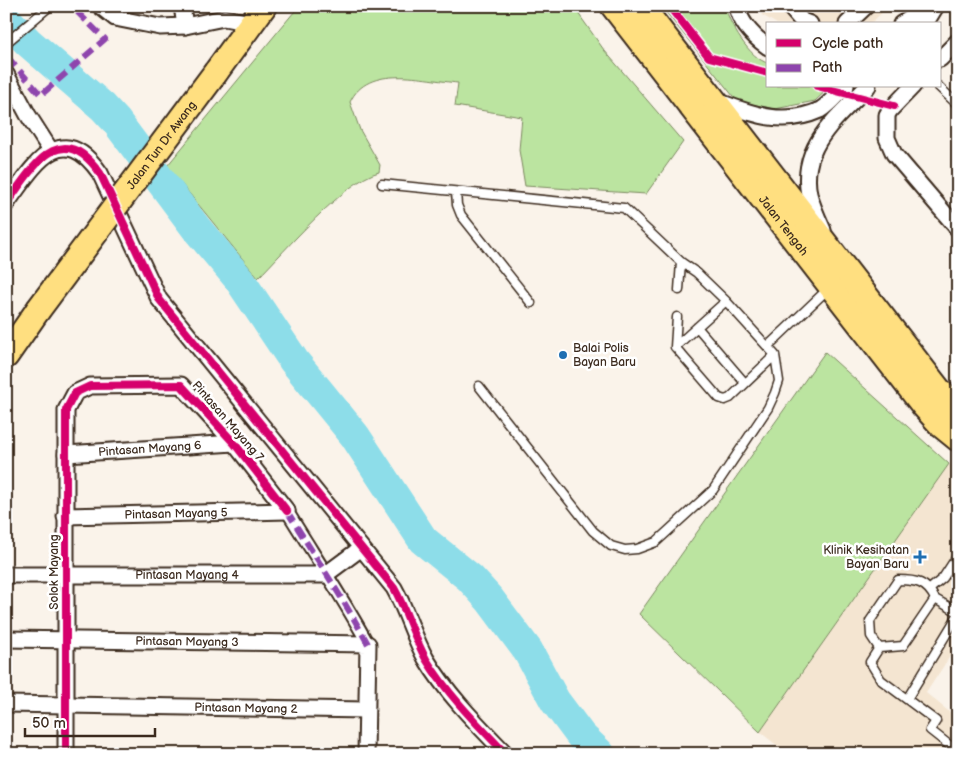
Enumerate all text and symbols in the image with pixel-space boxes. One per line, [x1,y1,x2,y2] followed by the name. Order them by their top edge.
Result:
[766,22,942,88] legend
[812,34,883,53] text: Cycle path
[812,58,842,77] text: Path
[124,98,200,193] street label: Jalan Tun Dr Awang
[755,193,811,259] street label: Jalan Tengah
[573,341,636,370] place label: Balai Polis Bayan Baru
[557,349,569,361] marker: Balai Polis Bayan Baru
[189,378,267,465] street label: Pintasan Mayang 7
[98,438,202,460] street label: Pintasan Mayang 6
[124,505,228,523] street label: Pintasan Mayang 5
[47,534,62,610] street label: Solok Mayang
[823,543,909,572] place label: Klinik Kesihatan Bayan Baru
[913,550,927,564] marker: Klinik Kesihatan Bayan Baru
[135,568,239,583] street label: Pintasan Mayang 4
[135,634,239,650] street label: Pintasan Mayang 3
[194,700,298,717] street label: Pintasan Mayang 2
[25,705,155,737] scale bar
[32,714,66,733] text: 50 m

